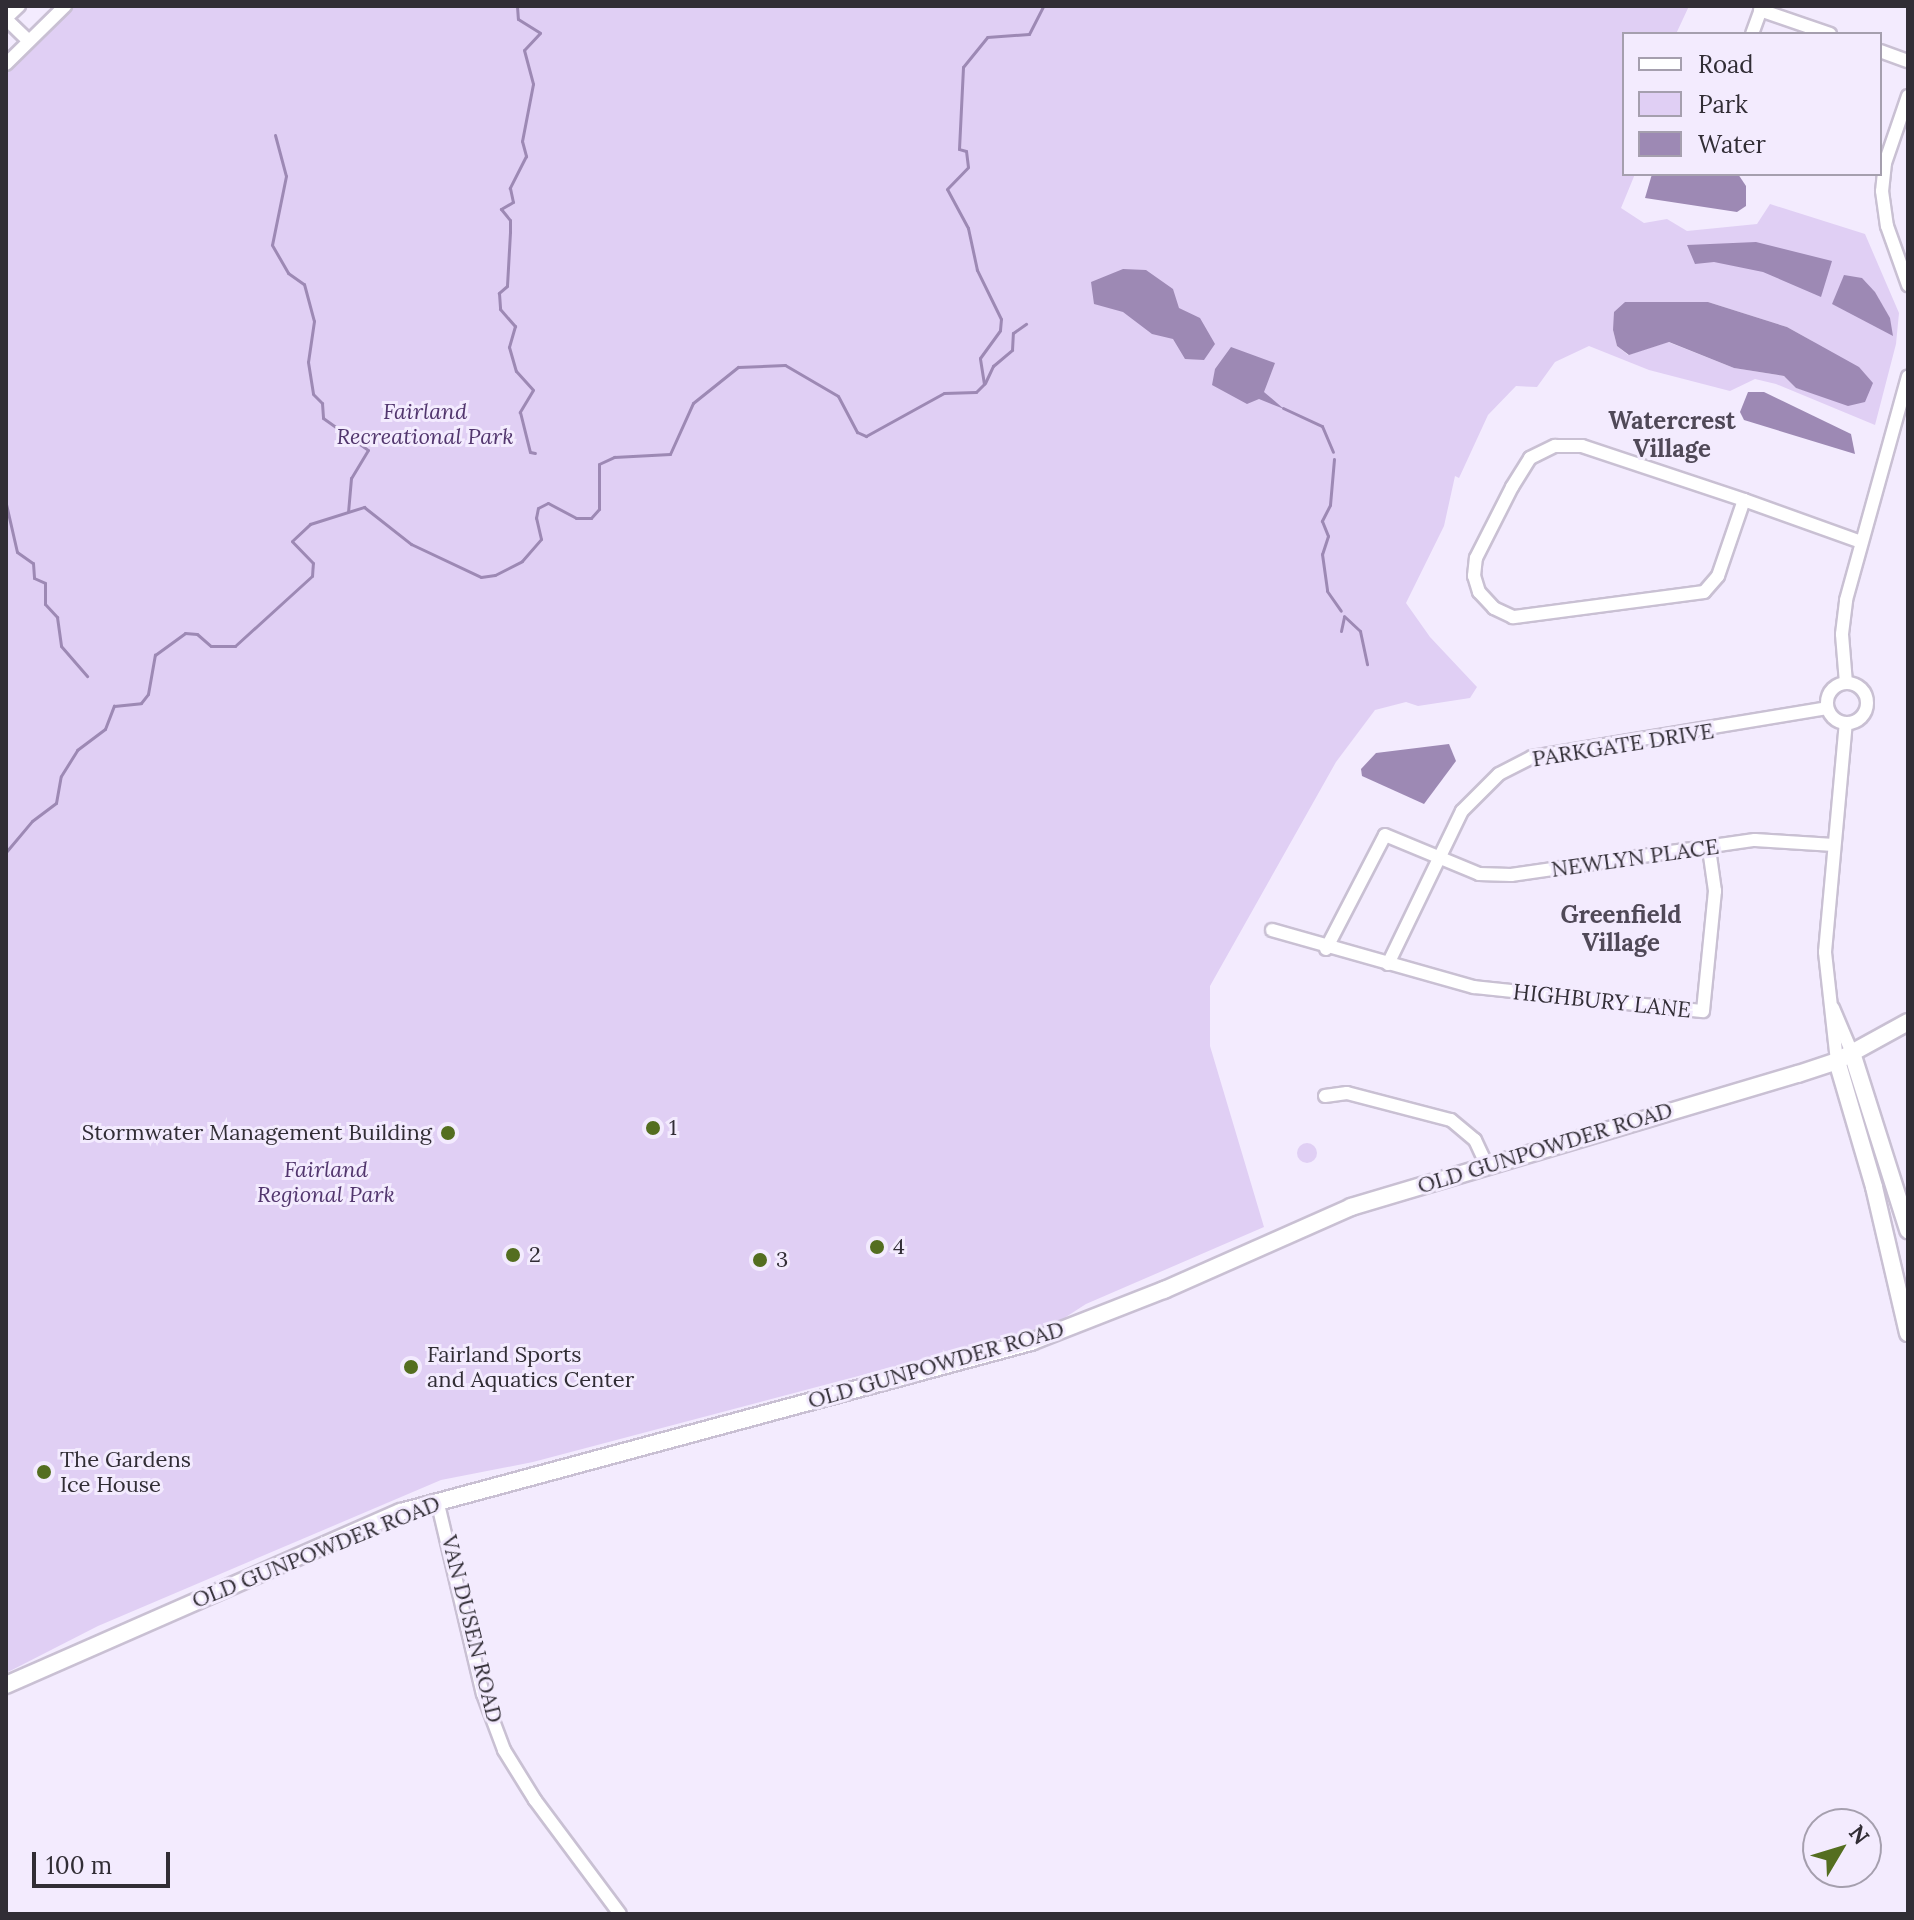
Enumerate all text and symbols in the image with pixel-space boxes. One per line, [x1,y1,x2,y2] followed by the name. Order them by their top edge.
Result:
[1622,32,1882,176] legend
[1698,49,1754,80] text: Road
[1698,89,1748,120] text: Park
[1698,129,1766,160] text: Water
[336,398,514,450] park label: Fairland Recreational Park
[1608,407,1736,463] district label: Watercrest Village
[1530,718,1716,772] street label: PARKGATE DRIVE
[1550,833,1720,883] street label: NEWLYN PLACE
[1560,901,1682,957] district label: Greenfield Village
[1512,979,1692,1023] street label: HIGHBURY LANE
[1414,1097,1676,1199] street label: OLD GUNPOWDER ROAD
[669,1115,677,1141] place label: 1
[644,1119,662,1137] marker: 1
[82,1120,432,1146] place label: Stormwater Management Building
[439,1124,457,1142] marker: Stormwater Management Building
[257,1156,395,1208] park label: Fairland Regional Park
[893,1234,905,1260] place label: 4
[868,1238,886,1256] marker: 4
[529,1242,541,1268] place label: 2
[504,1246,522,1264] marker: 2
[776,1247,788,1273] place label: 3
[751,1251,769,1269] marker: 3
[805,1316,1067,1414] street label: OLD GUNPOWDER ROAD
[427,1341,634,1392] place label: Fairland Sports and Aquatics Center
[402,1358,420,1376] marker: Fairland Sports and Aquatics Center
[60,1446,191,1498] place label: The Gardens Ice House
[35,1463,53,1481] marker: The Gardens Ice House
[188,1490,444,1614] street label: OLD GUNPOWDER ROAD
[436,1532,508,1726] street label: VAN DUSEN ROAD
[1802,1808,1882,1888] north arrow
[1843,1819,1876,1850] text: N
[36,1836,174,1886] scale bar
[46,1850,112,1881] text: 100 m

